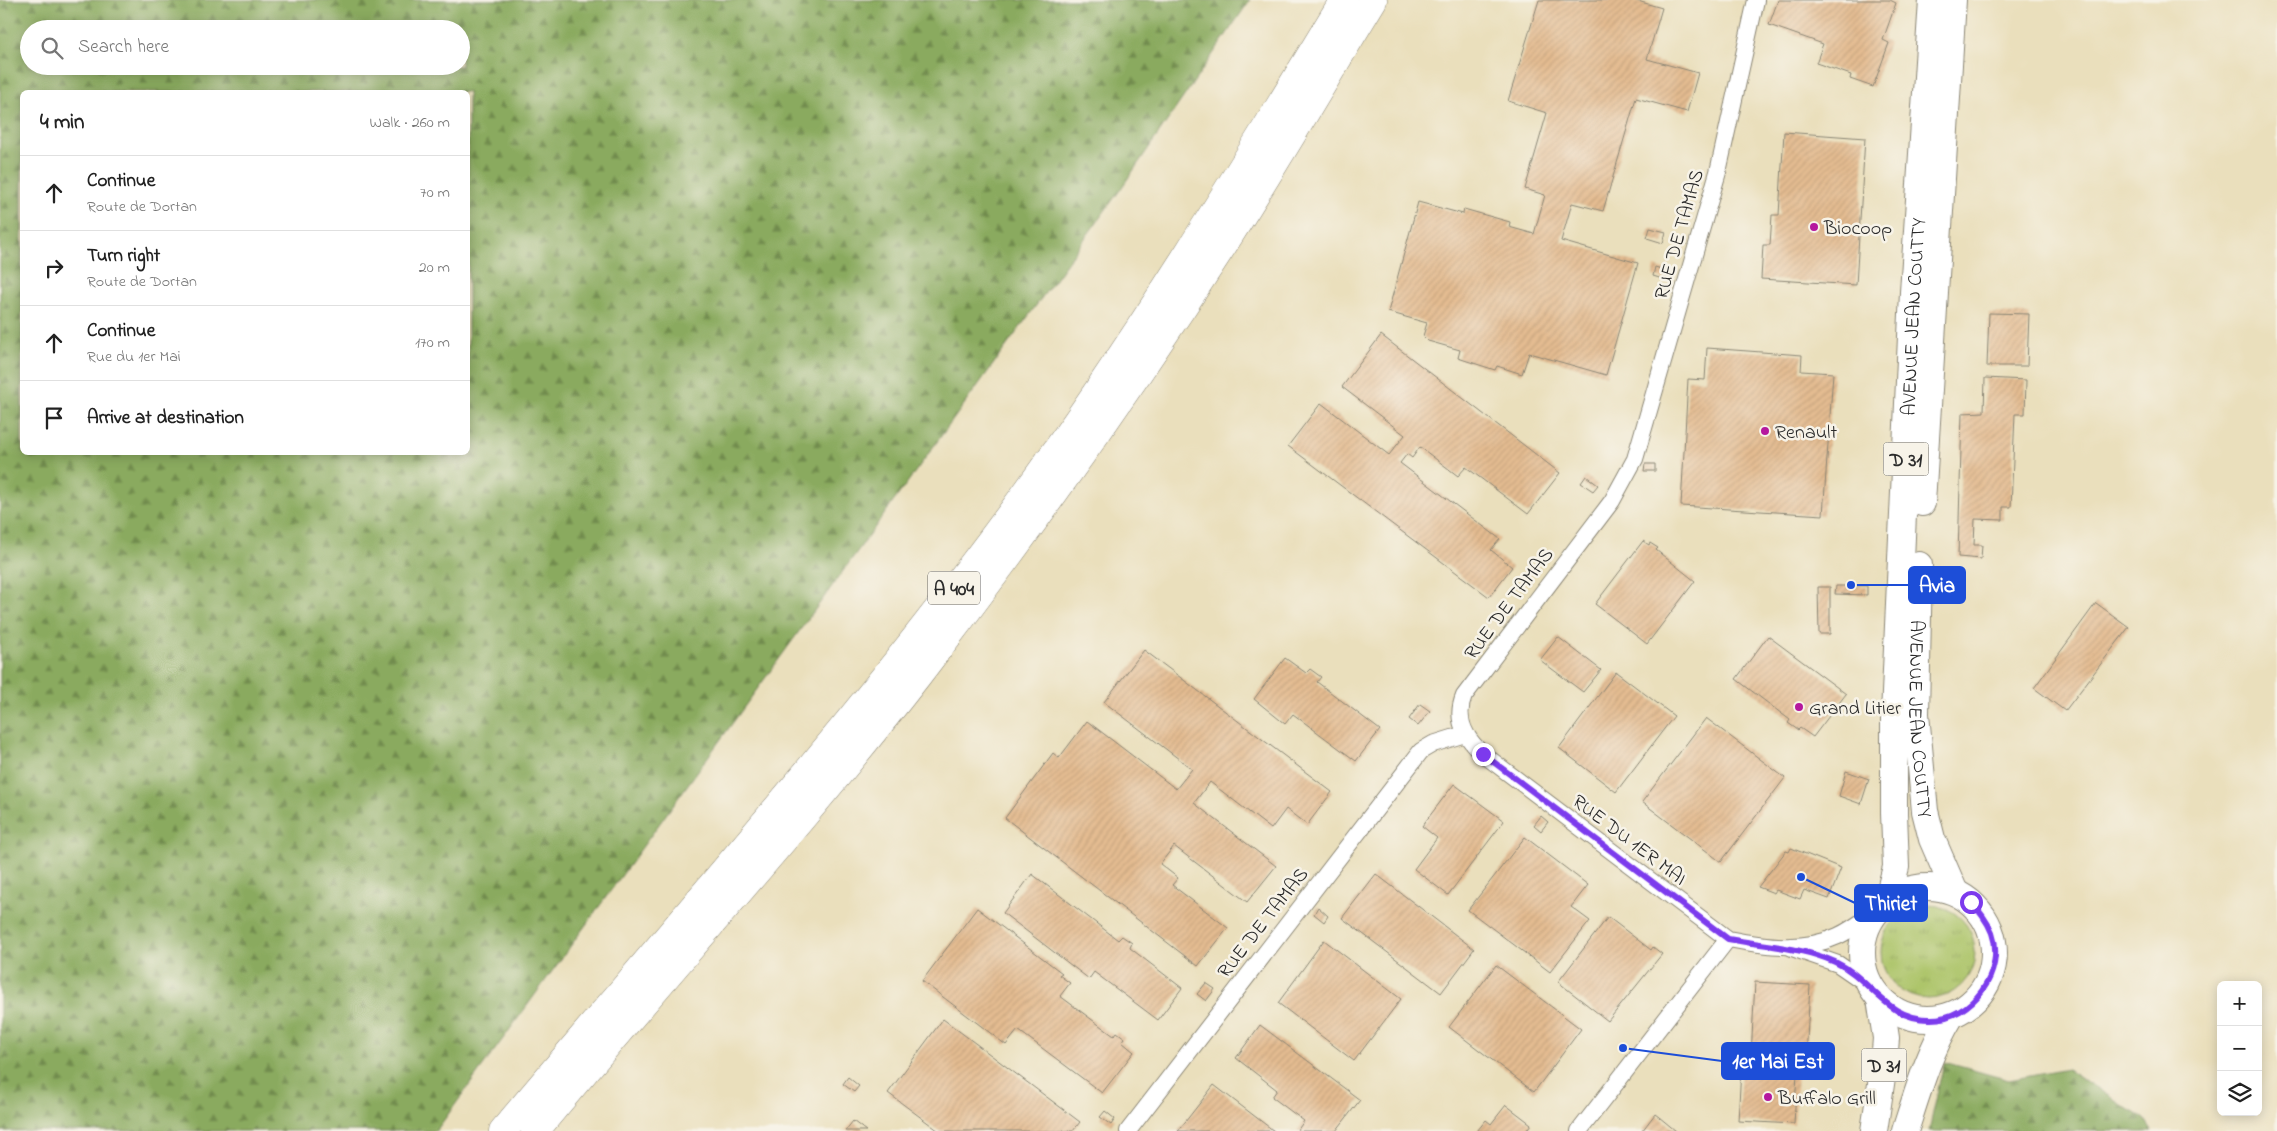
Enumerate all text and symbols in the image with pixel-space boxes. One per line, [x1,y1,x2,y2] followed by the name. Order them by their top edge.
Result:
[20,20,470,75] search box
[38,34,66,62] icon: search
[78,34,169,61] text: Search here
[40,108,84,138] text: 4 min
[370,111,450,135] text: Walk · 260 m
[1648,166,1713,303] street label: RUE DE TAMAS
[87,168,155,195] text: Continue
[40,179,68,207] icon: ahead
[420,181,450,205] text: 70 m
[87,195,197,219] text: Route de Dortan
[1823,215,1892,244] place label: Biocoop
[1895,217,1935,416] street label: AVENUE JEAN COUTTY
[1808,221,1820,233] marker: Biocoop
[87,243,160,270] text: Turn right
[40,254,68,282] icon: right
[419,256,450,280] text: 20 m
[87,270,197,294] text: Route de Dortan
[87,318,155,345] text: Continue
[40,329,68,357] icon: ahead
[415,331,450,355] text: 170 m
[87,345,181,369] text: Rue du 1er Mai
[40,404,68,432] icon: arrive
[87,405,244,432] text: Arrive at destination
[1775,419,1837,448] place label: Renault
[1759,425,1771,437] marker: Renault
[1884,442,1928,476] road number: D 31
[1458,542,1562,667] street label: RUE DE TAMAS
[1909,567,1965,603] callout: Avia
[928,572,980,604] road number: A 404
[1919,572,1955,602] text: Avia
[1899,620,1938,822] street label: AVENUE JEAN COUTTY
[1809,695,1902,724] place label: Grand Litier
[1793,701,1805,713] marker: Grand Litier
[1472,743,1495,766] route end
[1565,788,1692,894] street label: RUE DU 1ER MAI
[1211,862,1317,985] street label: RUE DE TAMAS
[1855,885,1927,921] callout: Thiriet
[1865,890,1918,920] text: Thiriet
[1960,891,1983,914] route start
[2217,981,2262,1116] map controls
[2217,981,2262,1026] button: +
[2217,1026,2262,1071] button: −
[1722,1043,1834,1079] callout: 1er Mai Est
[1732,1048,1825,1078] text: 1er Mai Est
[1862,1048,1906,1082] road number: D 31
[2217,1071,2262,1116] button: layers
[1777,1085,1876,1114] place label: Buffalo Grill
[1762,1091,1774,1103] marker: Buffalo Grill

